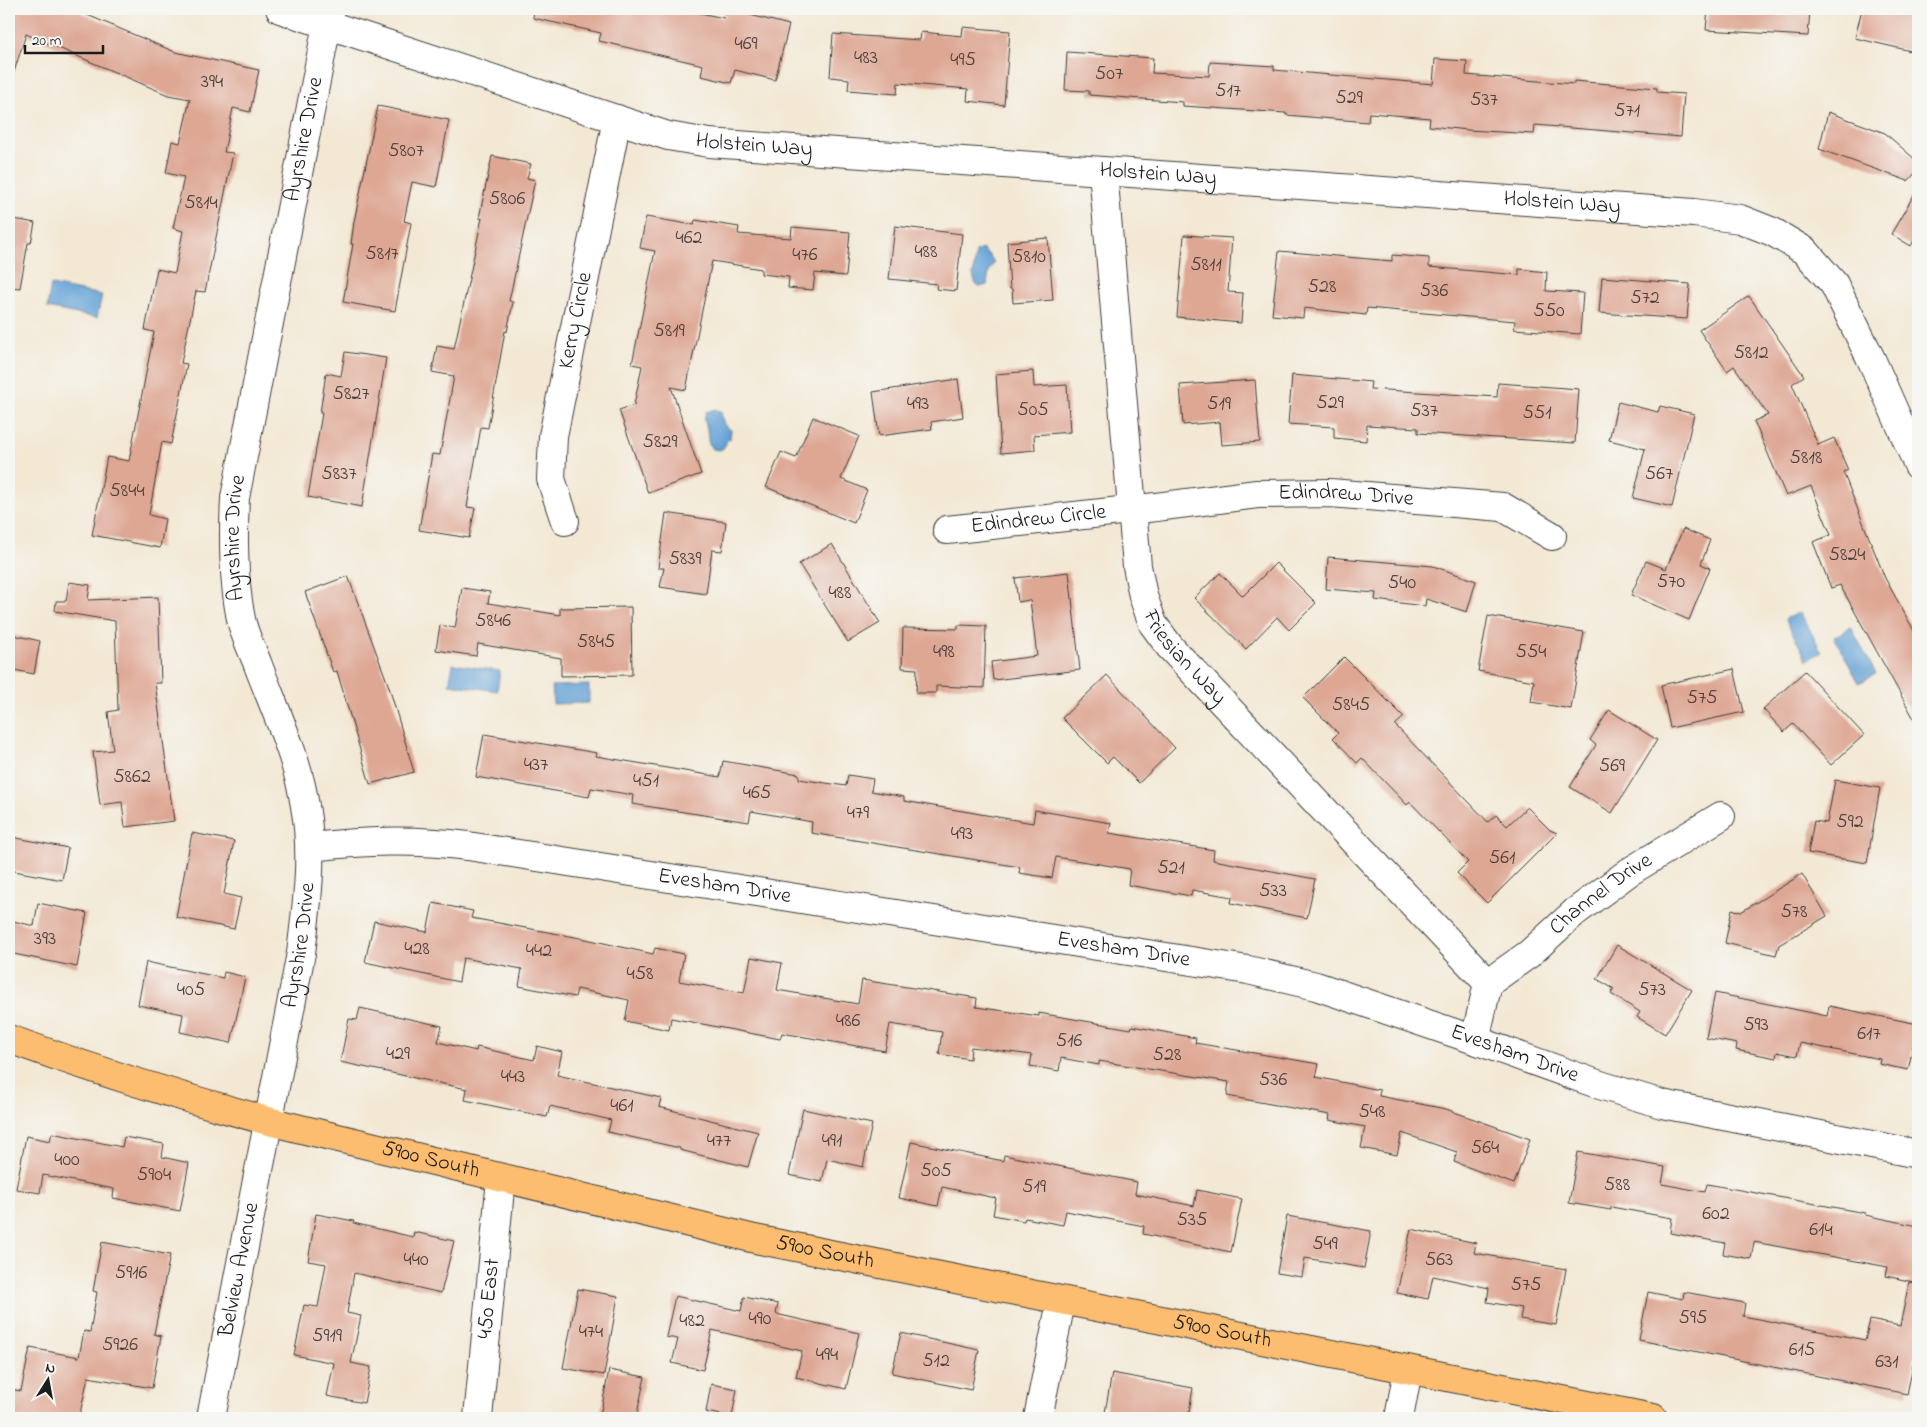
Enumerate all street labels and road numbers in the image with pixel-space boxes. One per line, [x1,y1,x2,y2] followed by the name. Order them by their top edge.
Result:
[277,74,332,205] street label: Ayrshire Drive
[693,125,814,167] street label: Holstein Way
[1098,155,1218,196] street label: Holstein Way
[1502,184,1622,225] street label: Holstein Way
[551,269,602,372] street label: Kerry Circle
[218,472,255,603] street label: Ayrshire Drive
[1278,477,1415,516] street label: Edindrew Drive
[969,497,1108,543] street label: Edindrew Circle
[1133,605,1234,714] street label: Friesian Way
[1543,845,1659,943] street label: Channel Drive
[655,860,793,913] street label: Evesham Drive
[275,882,324,1011] street label: Ayrshire Drive
[1054,924,1192,977] street label: Evesham Drive
[1446,1017,1583,1092] street label: Evesham Drive
[378,1133,483,1188] street label: 5900 South
[211,1200,268,1341] street label: Belview Avenue
[773,1227,877,1278] street label: 5900 South
[470,1256,509,1340] street label: 450 East
[1170,1307,1274,1358] street label: 5900 South

